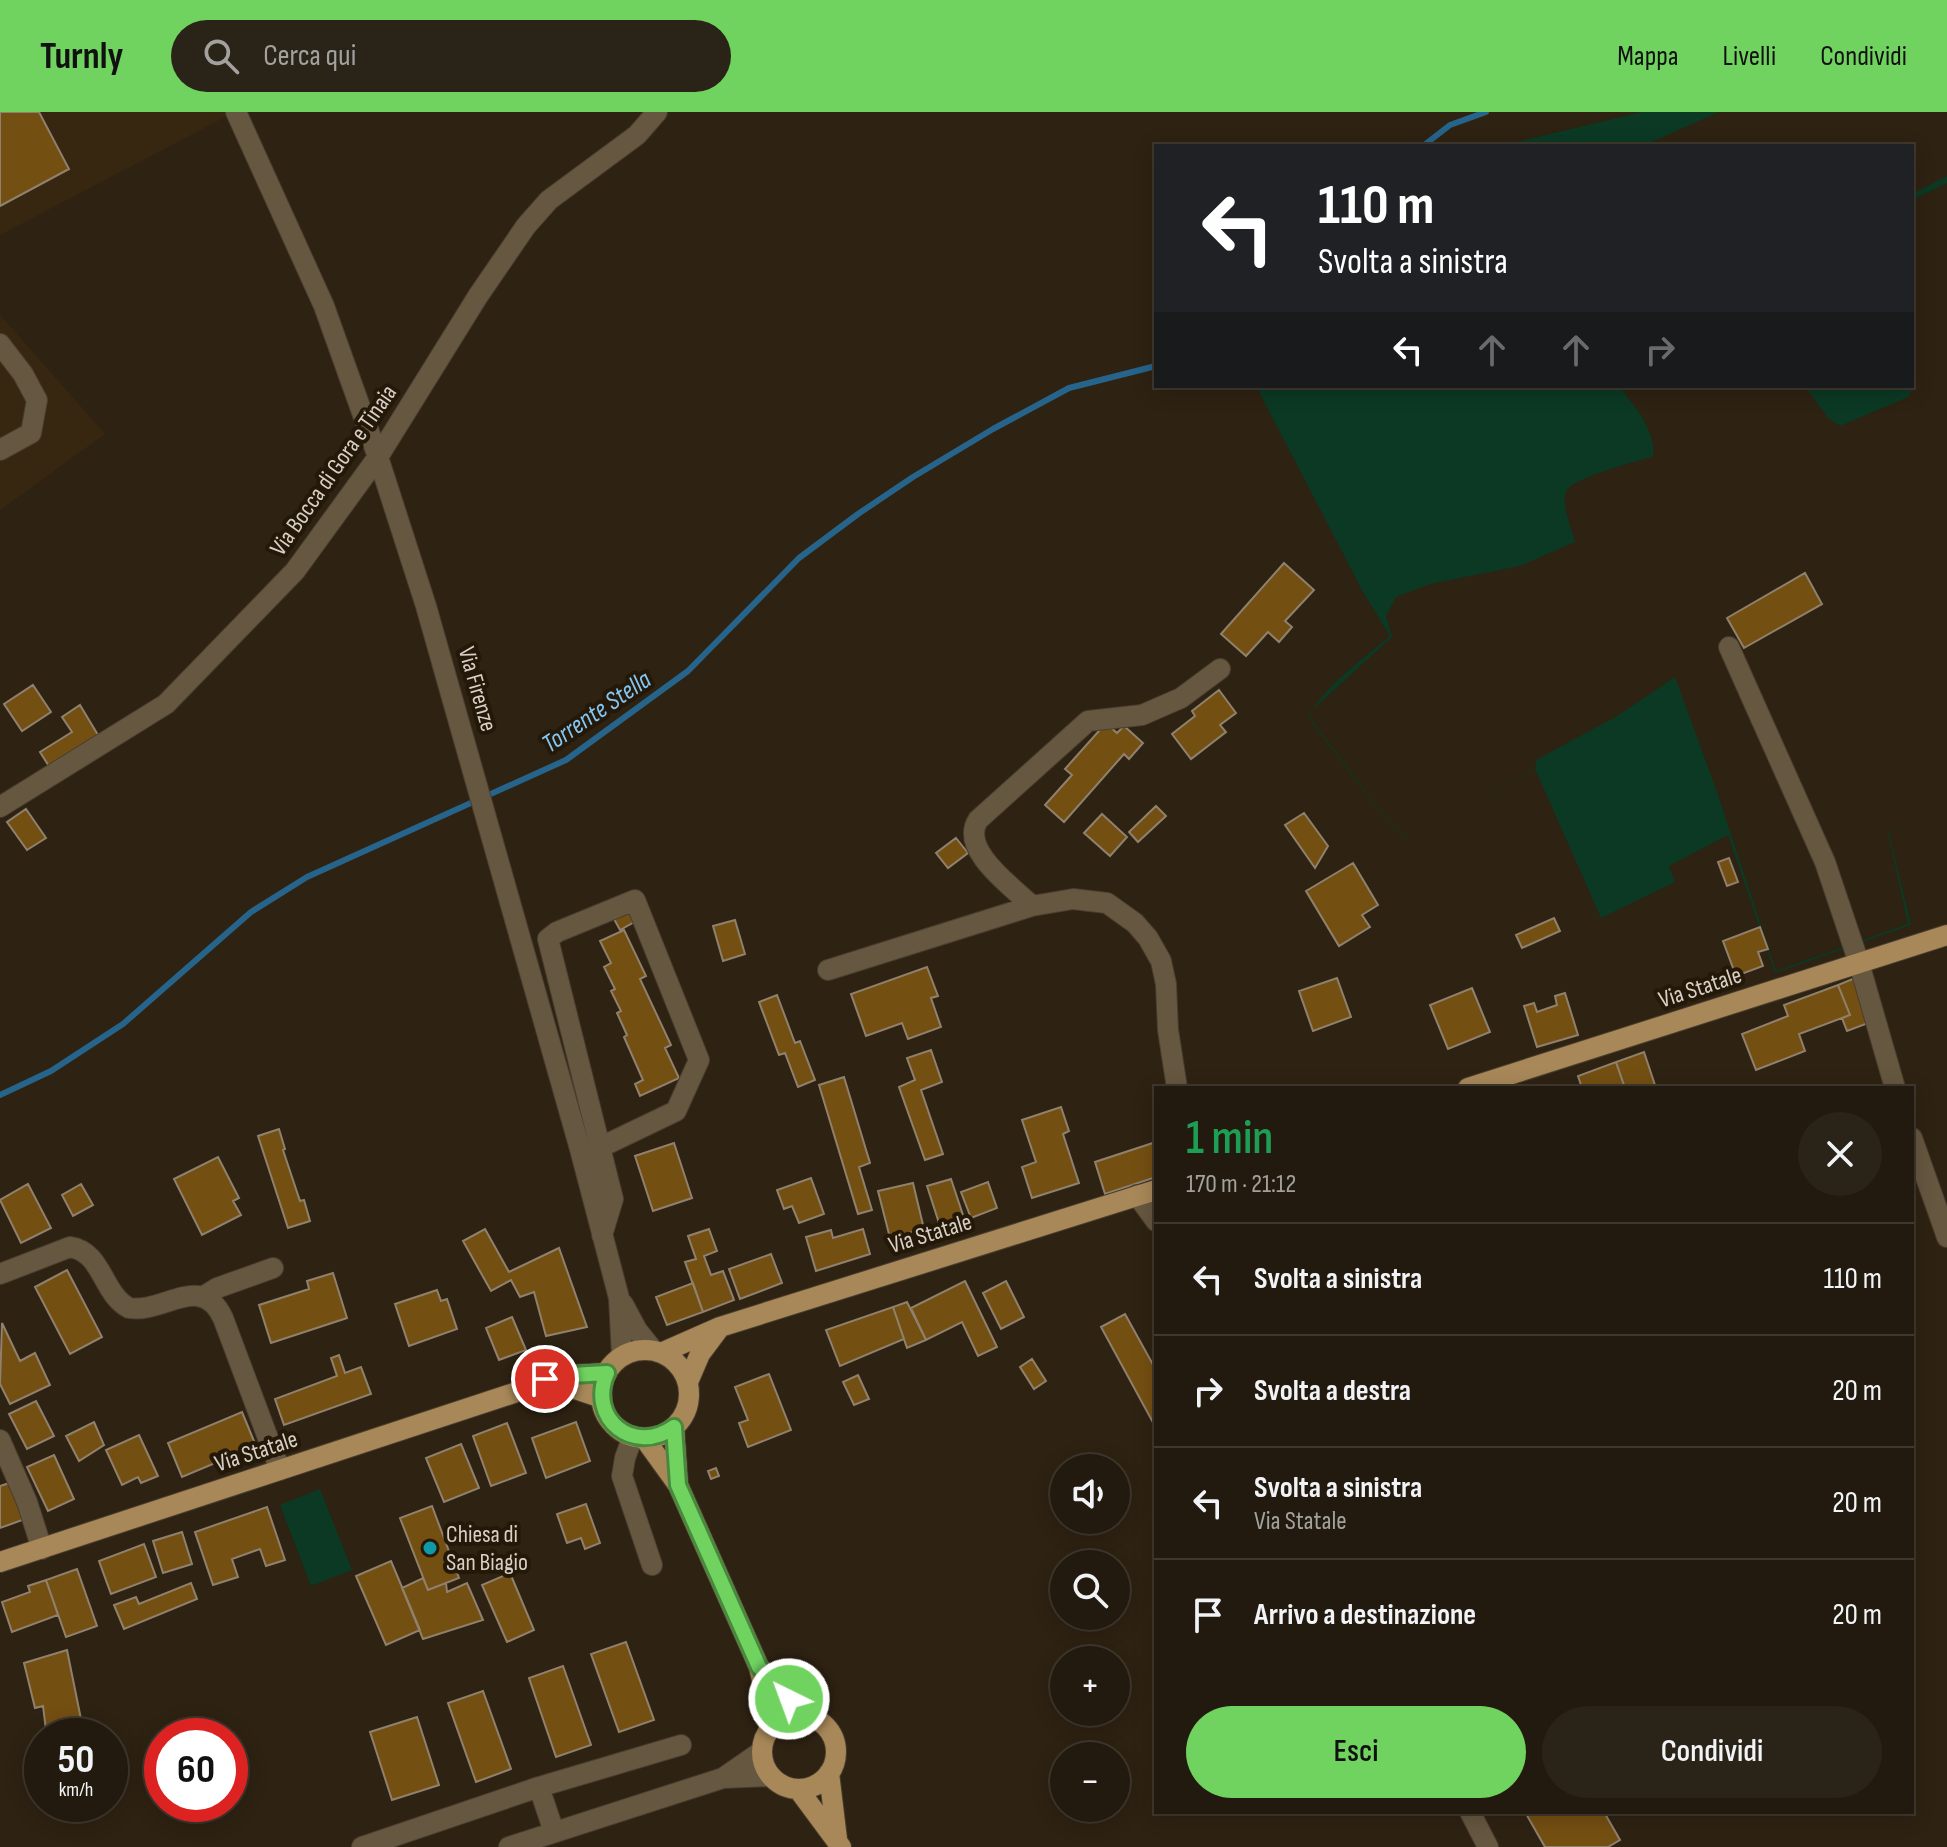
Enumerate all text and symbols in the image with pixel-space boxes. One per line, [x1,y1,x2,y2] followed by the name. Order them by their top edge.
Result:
[171,20,731,92] search box
[40,34,123,79] text: Turnly
[199,34,243,78] icon: search
[263,38,356,74] text: Cerca qui
[1617,40,1679,73] text: Mappa
[1723,40,1776,73] text: Livelli
[1820,40,1907,73] text: Condividi
[1318,173,1434,240] text: 110 m
[1186,176,1290,280] icon: left
[1318,241,1508,284] text: Svolta a sinistra
[1386,328,1430,372] icon: left
[1470,328,1514,372] icon: ahead
[1554,328,1598,372] icon: ahead
[1638,328,1682,372] icon: right
[264,379,403,561] street label: Via Bocca di Gora e Tinaia
[452,644,503,735] street label: Via Firenze
[536,664,658,760] water label: Torrente Stella
[1655,960,1745,1014] street label: Via Statale
[1186,1110,1273,1167] text: 1 min
[1798,1112,1882,1196] button: close
[1186,1169,1296,1200] text: 170 m · 21:12
[885,1207,975,1260] street label: Via Statale
[1186,1257,1230,1301] icon: left
[1254,1261,1422,1297] text: Svolta a sinistra
[1824,1261,1882,1297] text: 110 m
[511,1345,579,1413] pin
[523,1357,567,1401] icon: arrive
[1186,1369,1230,1413] icon: right
[1254,1373,1411,1409] text: Svolta a destra
[1832,1373,1882,1409] text: 20 m
[211,1424,301,1478] street label: Via Statale
[1050,1454,1130,1822] map controls
[1050,1454,1130,1534] button: sound
[1254,1470,1422,1506] text: Svolta a sinistra
[1186,1481,1230,1525] icon: left
[1832,1485,1882,1521] text: 20 m
[1254,1506,1347,1537] text: Via Statale
[446,1520,528,1577] place label: Chiesa di San Biagio
[421,1539,439,1557] marker: Chiesa di San Biagio
[1050,1550,1130,1630] button: search
[1186,1593,1230,1637] icon: arrive
[1254,1597,1476,1633] text: Arrivo a destinazione
[1832,1597,1882,1633] text: 20 m
[1050,1646,1130,1726] button: +
[747,1657,831,1741] position arrow
[1186,1706,1526,1798] button: Esci
[1542,1706,1882,1798] button: Condividi
[144,1718,248,1822] speed limit sign: 60
[58,1736,94,1784] text: 50
[1050,1742,1130,1822] button: −
[59,1778,93,1802] text: km/h

